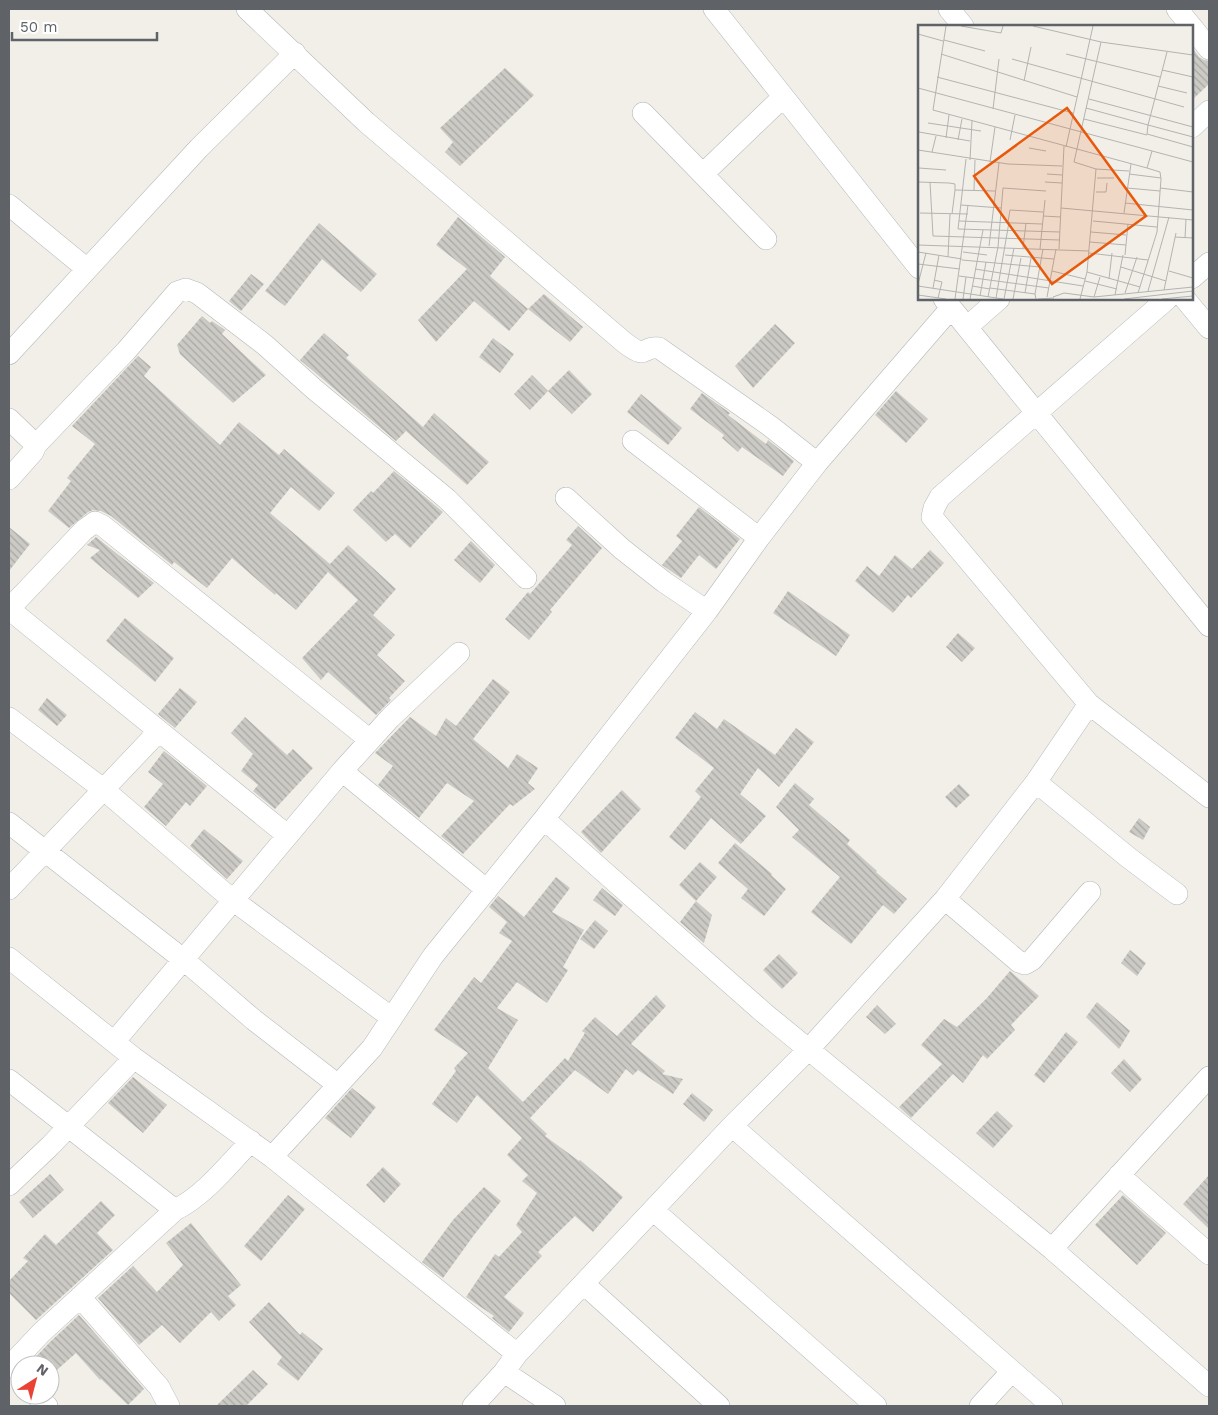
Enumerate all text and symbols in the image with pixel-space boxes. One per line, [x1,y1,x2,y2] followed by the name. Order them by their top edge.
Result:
[12,10,158,42] scale bar
[20,18,57,36] text: 50 m
[918,25,1193,300] inset map
[10,1355,60,1405] north arrow
[34,1360,52,1379] text: N

